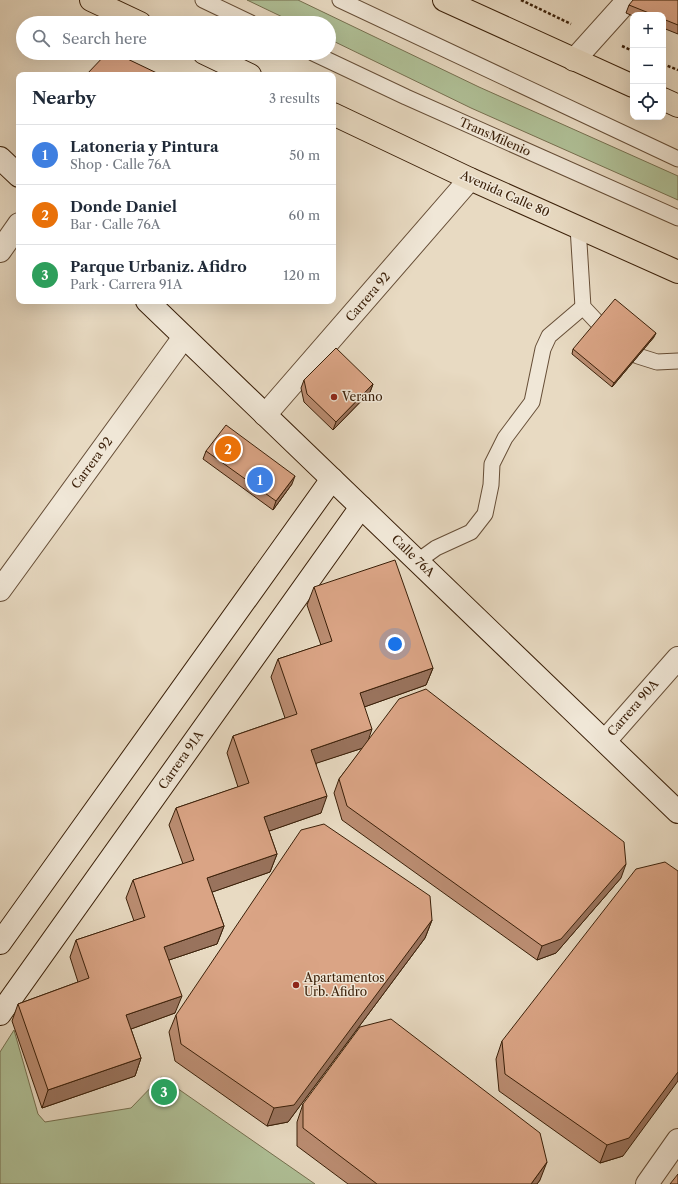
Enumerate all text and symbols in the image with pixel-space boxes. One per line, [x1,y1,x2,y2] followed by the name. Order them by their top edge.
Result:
[630,12,666,120] map controls
[630,12,666,48] button: +
[16,16,336,60] search box
[30,27,52,49] icon: search
[62,29,147,48] text: Search here
[630,48,666,84] button: −
[630,84,666,120] button: locate
[32,88,96,108] text: Nearby
[269,90,320,106] text: 3 results
[457,114,533,159] street label: TransMilenio
[70,137,219,156] text: Latoneria y Pintura
[42,147,48,163] text: 1
[289,147,320,163] text: 50 m
[70,156,171,172] text: Shop · Calle 76A
[457,167,552,220] street label: Avenida Calle 80
[70,197,177,216] text: Donde Daniel
[41,207,49,223] text: 2
[289,207,320,223] text: 60 m
[70,216,160,232] text: Bar · Calle 76A
[70,257,247,276] text: Parque Urbaniz. Afidro
[41,267,49,283] text: 3
[283,267,320,283] text: 120 m
[342,269,393,324] street label: Carrera 92
[70,276,182,292] text: Park · Carrera 91A
[341,389,383,404] place label: Verano
[329,392,339,402] marker: Verano
[68,434,116,492] street label: Carrera 92
[215,434,241,464] pin: 2
[247,465,273,495] pin: 1
[389,531,439,581] street label: Calle 76A
[385,634,405,654] your location
[604,676,662,739] street label: Carrera 90A
[155,727,207,792] street label: Carrera 91A
[303,970,384,999] place label: Apartamentos Urb. Afidro
[291,980,301,990] marker: Apartamentos Urb. Afidro
[151,1077,177,1107] pin: 3

